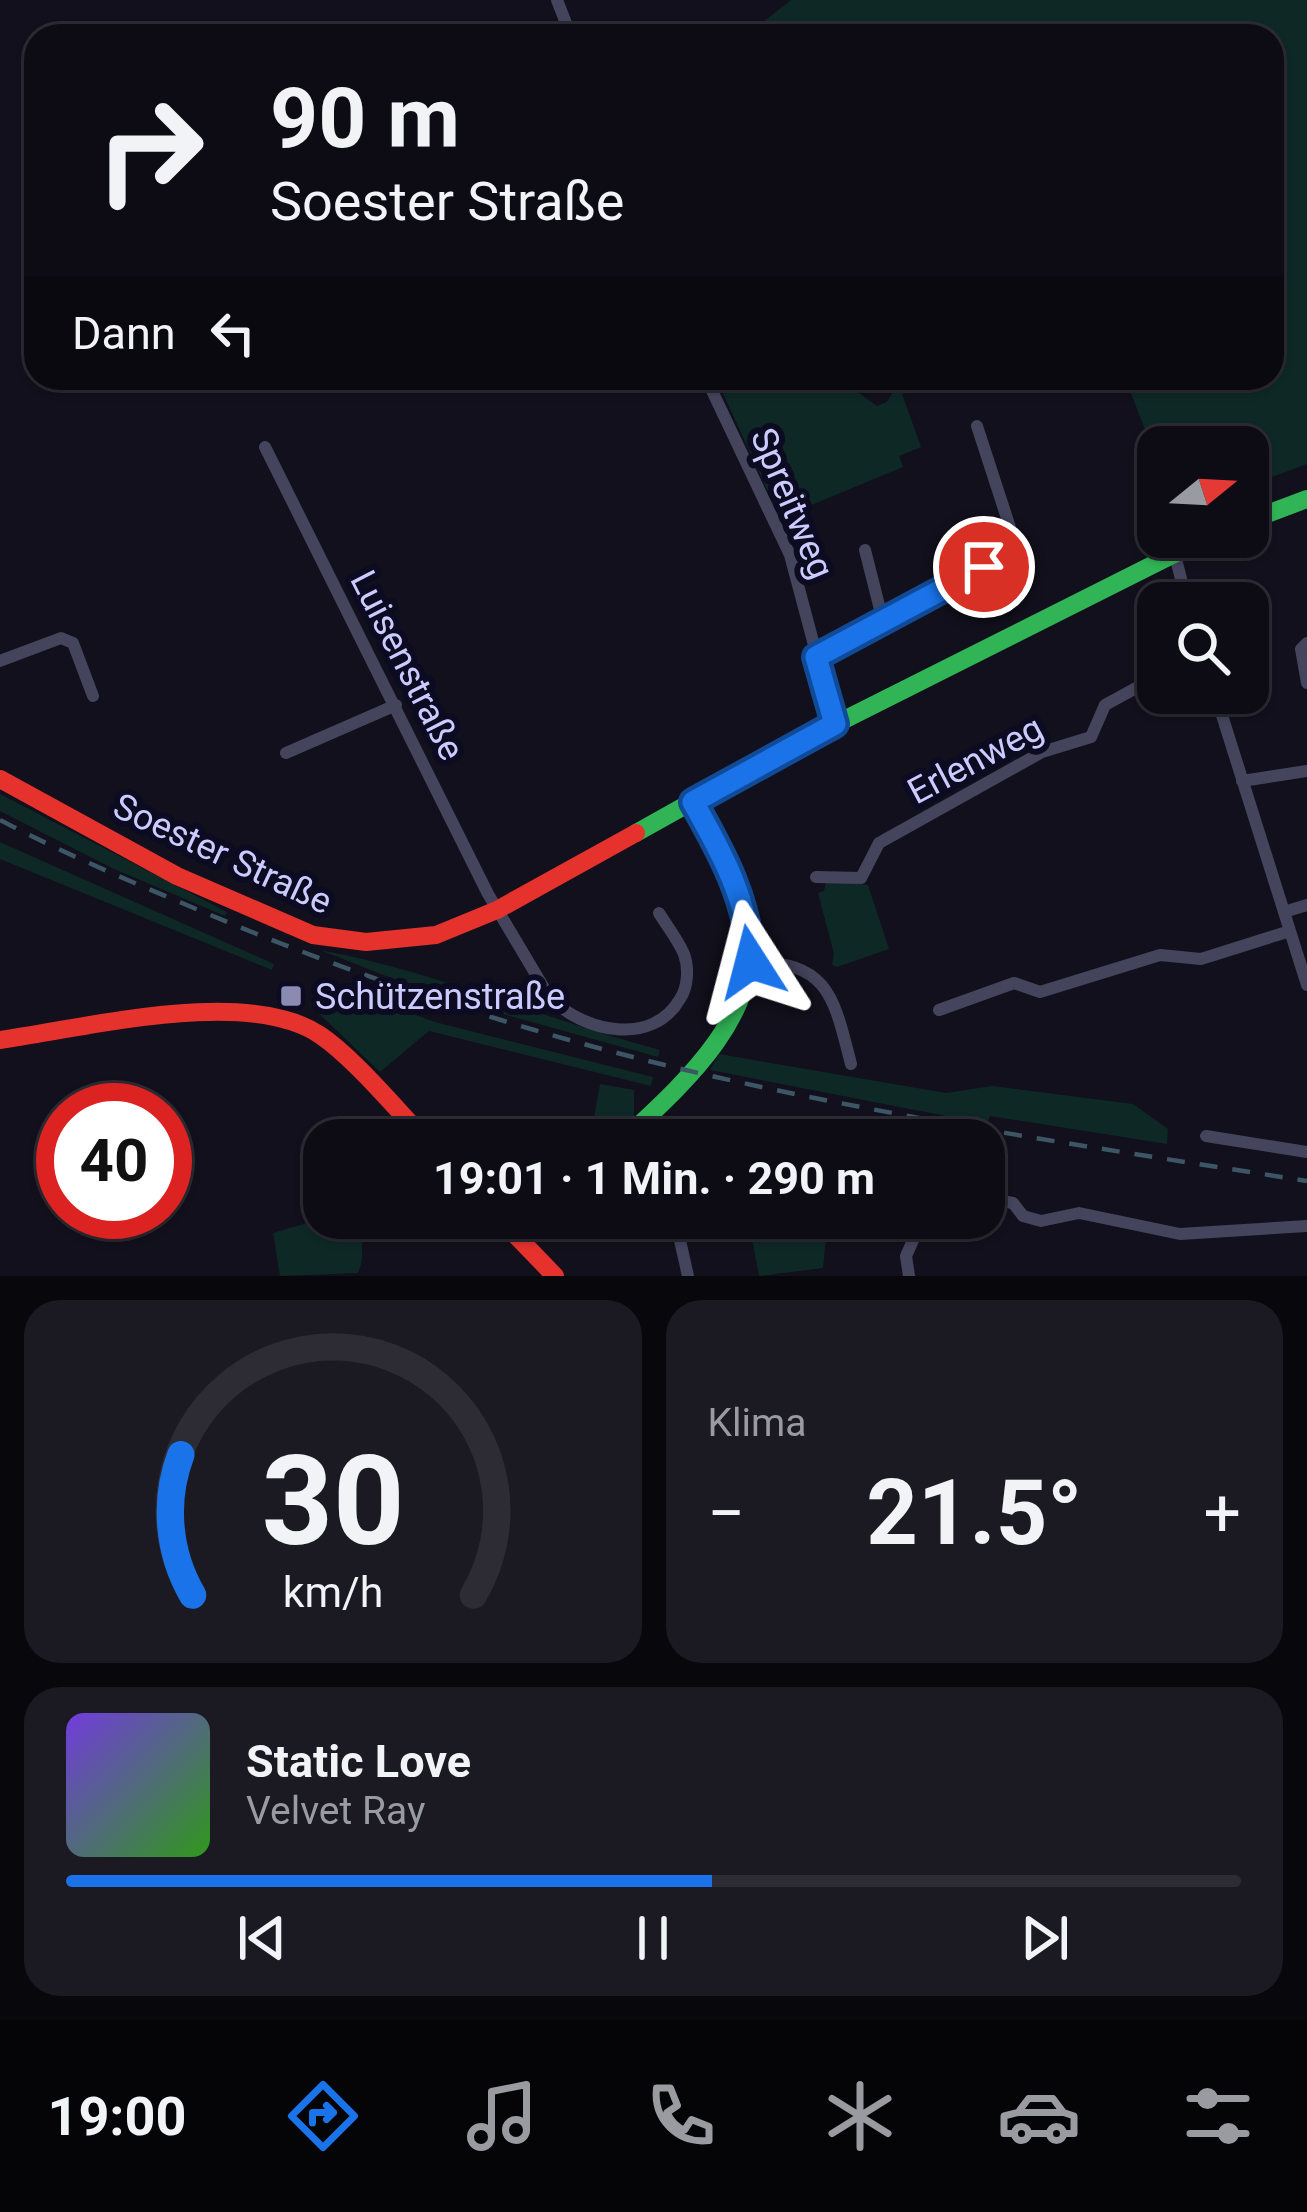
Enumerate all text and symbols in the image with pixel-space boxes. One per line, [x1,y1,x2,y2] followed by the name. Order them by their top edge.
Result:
[270,69,460,168] text: 90 m
[72,72,228,228] icon: right
[270,170,624,233] text: Soester Straße
[200,300,266,366] icon: left
[72,307,176,360] text: Dann
[742,422,843,585] street label: Spreitweg
[1137,426,1269,558] north arrow
[1137,426,1269,714] map controls
[933,516,1035,618] pin
[951,534,1017,600] icon: arrive
[341,564,473,767] street label: Luisenstraße
[1137,582,1269,714] button: search
[901,707,1050,813] street label: Erlenweg
[107,785,339,923] street label: Soester Straße
[688,899,814,1025] position arrow
[315,976,565,1018] place label: Schützenstraße
[278,983,304,1009] marker: Schützenstraße
[36,1083,192,1239] speed limit sign: 40
[433,1152,875,1205] text: 19:01 · 1 Min. · 290 m
[708,1400,806,1446] text: Klima
[261,1428,404,1574] text: 30
[866,1461,1082,1566] text: 21.5°
[708,1475,745,1552] text: −
[1204,1475,1241,1552] text: +
[282,1566,383,1616] text: km/h
[246,1735,471,1788] text: Static Love
[246,1788,425,1834] text: Velvet Ray
[229,1905,295,1971] icon: previous
[620,1905,686,1971] icon: pause
[1012,1905,1078,1971] icon: next
[281,2074,365,2158] icon: directions
[460,2074,544,2158] icon: music
[639,2074,723,2158] icon: phone
[818,2074,902,2158] icon: climate
[997,2074,1081,2158] icon: car
[1176,2074,1260,2158] icon: filters
[47,2085,187,2148] text: 19:00

